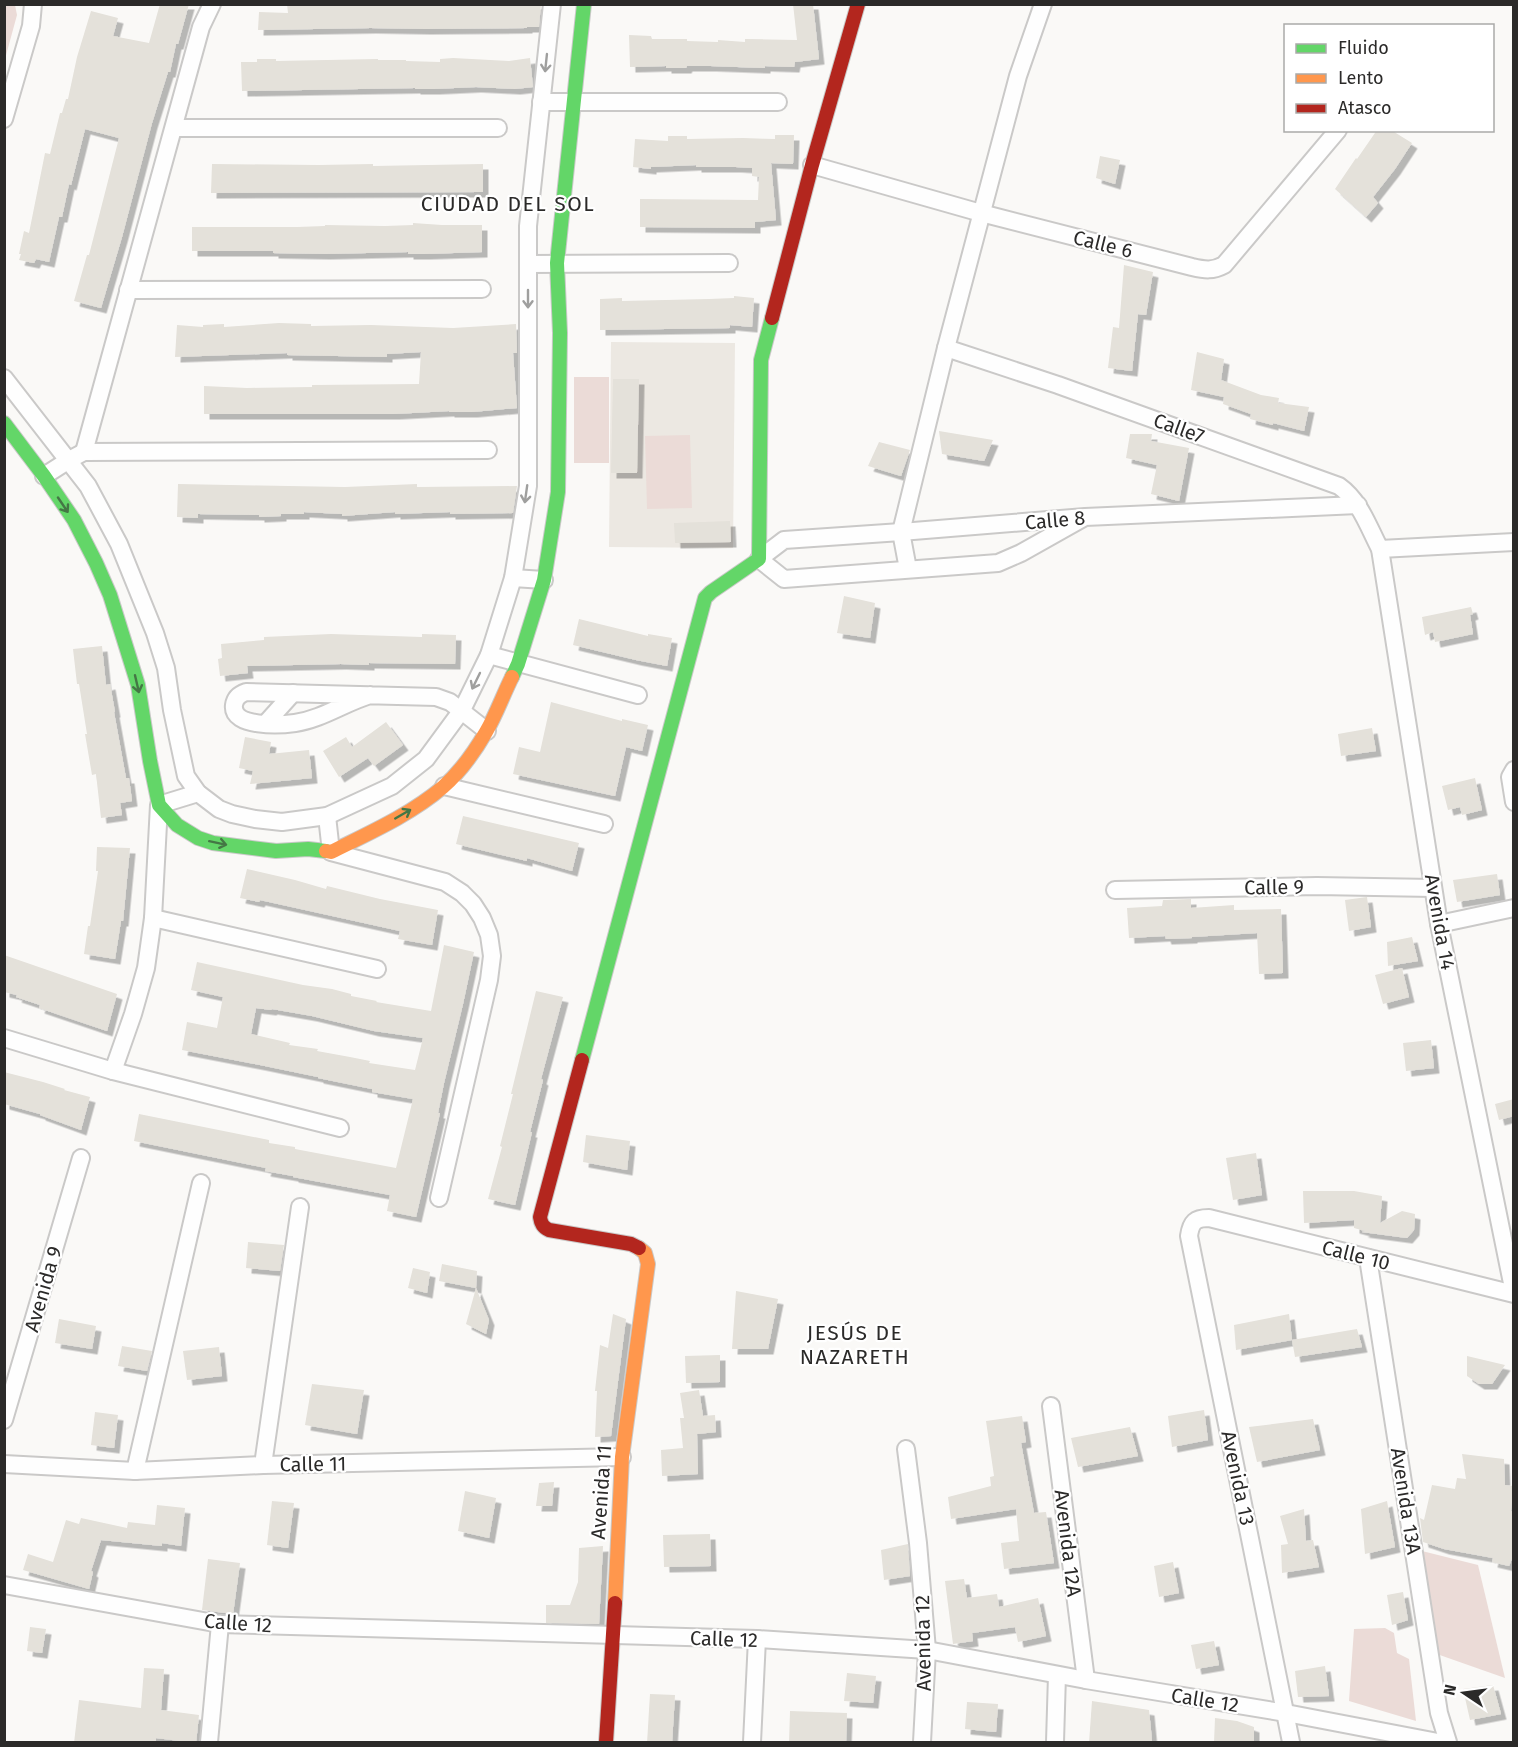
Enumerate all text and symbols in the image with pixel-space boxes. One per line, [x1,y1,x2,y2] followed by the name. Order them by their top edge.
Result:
[1284,24,1494,132] legend
[1338,37,1389,59] text: Fluido
[540,52,551,72] one-way arrow
[1338,67,1384,89] text: Lento
[1338,97,1391,119] text: Atasco
[421,191,595,217] district label: CIUDAD DEL SOL
[1071,225,1135,263] street label: Calle 6
[522,288,534,308] one-way arrow
[1150,408,1208,448] street label: Calle7
[521,483,532,503] one-way arrow
[57,496,70,513] one-way arrow
[1024,505,1086,535] street label: Calle 8
[470,671,482,689] one-way arrow
[132,674,143,693] one-way arrow
[394,808,411,820] one-way arrow
[208,838,227,850] one-way arrow
[1420,872,1460,972] street label: Avenida 14
[1244,874,1304,900] street label: Calle 9
[1319,1235,1393,1275] street label: Calle 10
[19,1243,67,1335] street label: Avenida 9
[800,1320,910,1370] district label: JESÚS DE NAZARETH
[1216,1428,1260,1528] street label: Avenida 13
[586,1444,616,1540] street label: Avenida 11
[1386,1446,1426,1557] street label: Avenida 13A
[280,1451,346,1477] street label: Calle 11
[1050,1488,1087,1598] street label: Avenida 12A
[910,1595,936,1691] street label: Avenida 12
[203,1609,273,1637] street label: Calle 12
[690,1626,758,1652] street label: Calle 12
[1434,1663,1494,1723] north arrow
[1439,1682,1460,1697] text: N
[1170,1683,1240,1717] street label: Calle 12

